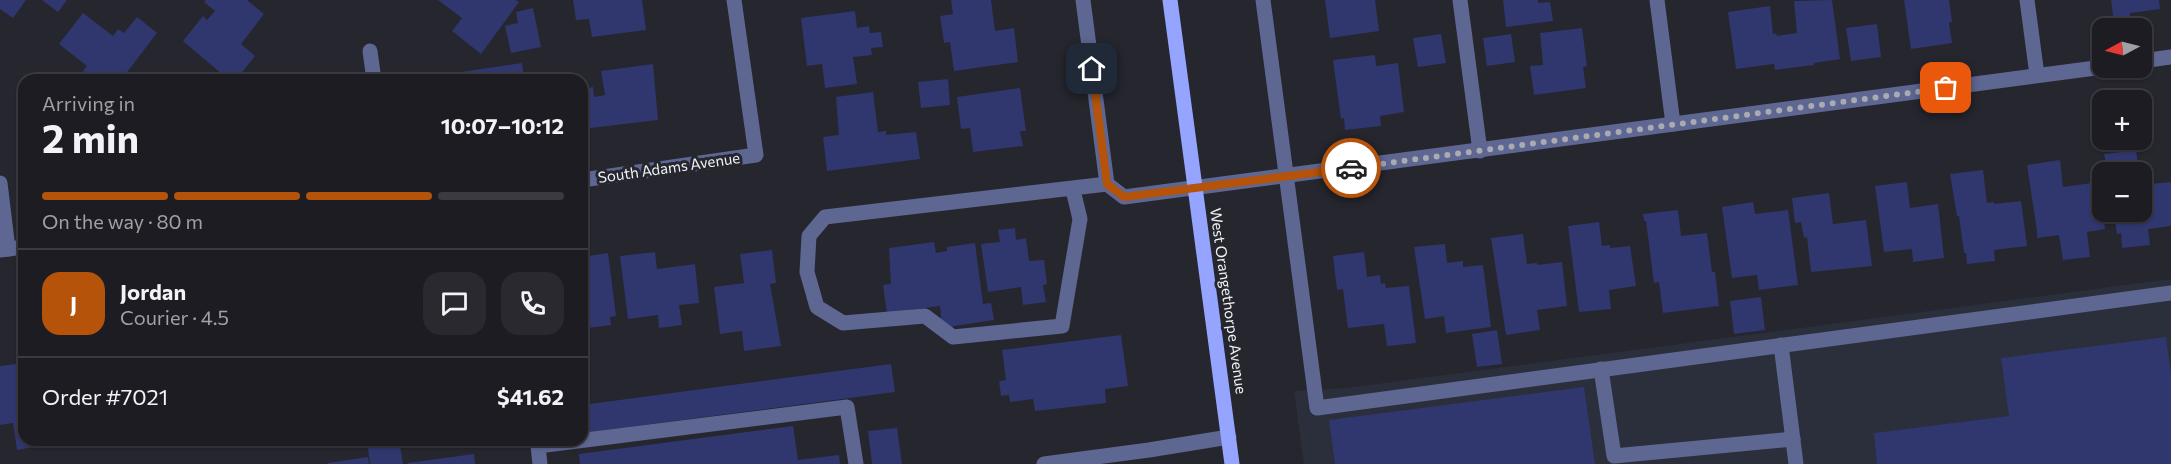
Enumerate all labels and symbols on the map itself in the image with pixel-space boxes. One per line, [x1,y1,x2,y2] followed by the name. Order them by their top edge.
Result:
[2092,18,2152,78] north arrow
[1066,43,1117,94] pin
[1920,62,1971,113] pin
[1321,138,1381,198] courier
[597,148,741,186] street label: South Adams Avenue
[1207,207,1251,395] street label: West Orangethorpe Avenue

